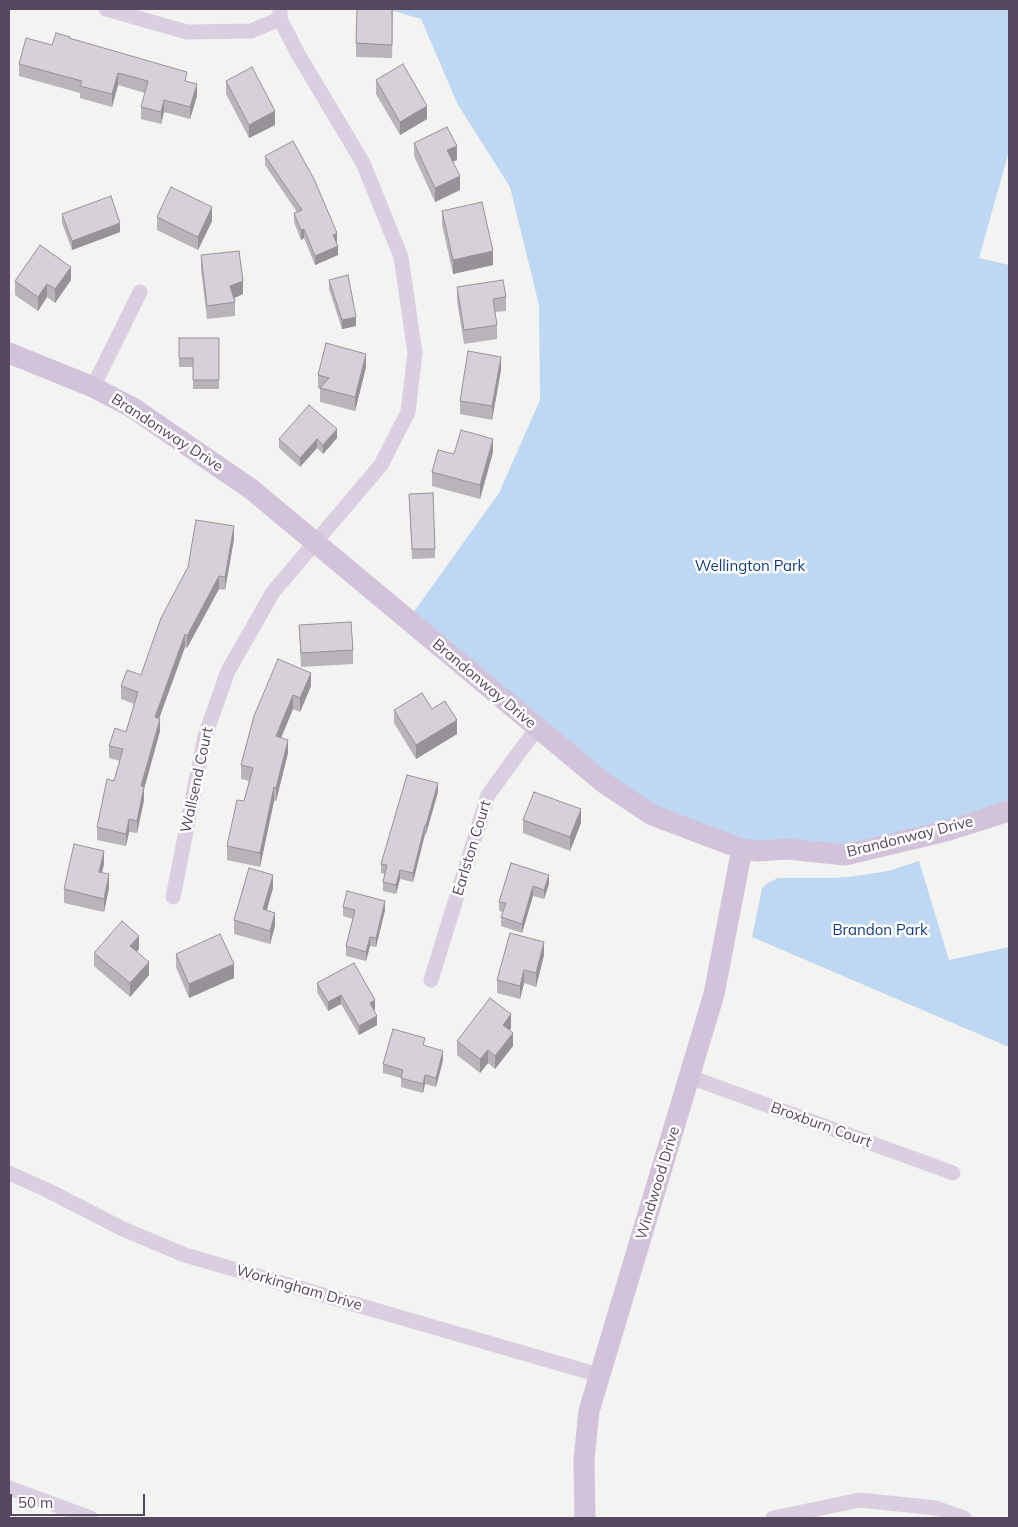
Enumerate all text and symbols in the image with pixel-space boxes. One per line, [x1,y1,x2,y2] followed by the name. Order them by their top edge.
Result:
[108,390,226,476] street label: Brandonway Drive
[695,557,805,575] park label: Wellington Park
[429,635,539,733] street label: Brandonway Drive
[177,726,217,834] street label: Wallsend Court
[449,798,495,898] street label: Earlston Court
[845,813,975,861] street label: Brandonway Drive
[832,921,928,939] park label: Brandon Park
[768,1098,874,1152] street label: Broxburn Court
[632,1124,684,1242] street label: Windwood Drive
[234,1261,364,1315] street label: Workingham Drive
[12,1484,148,1516] scale bar
[18,1493,53,1512] text: 50 m

